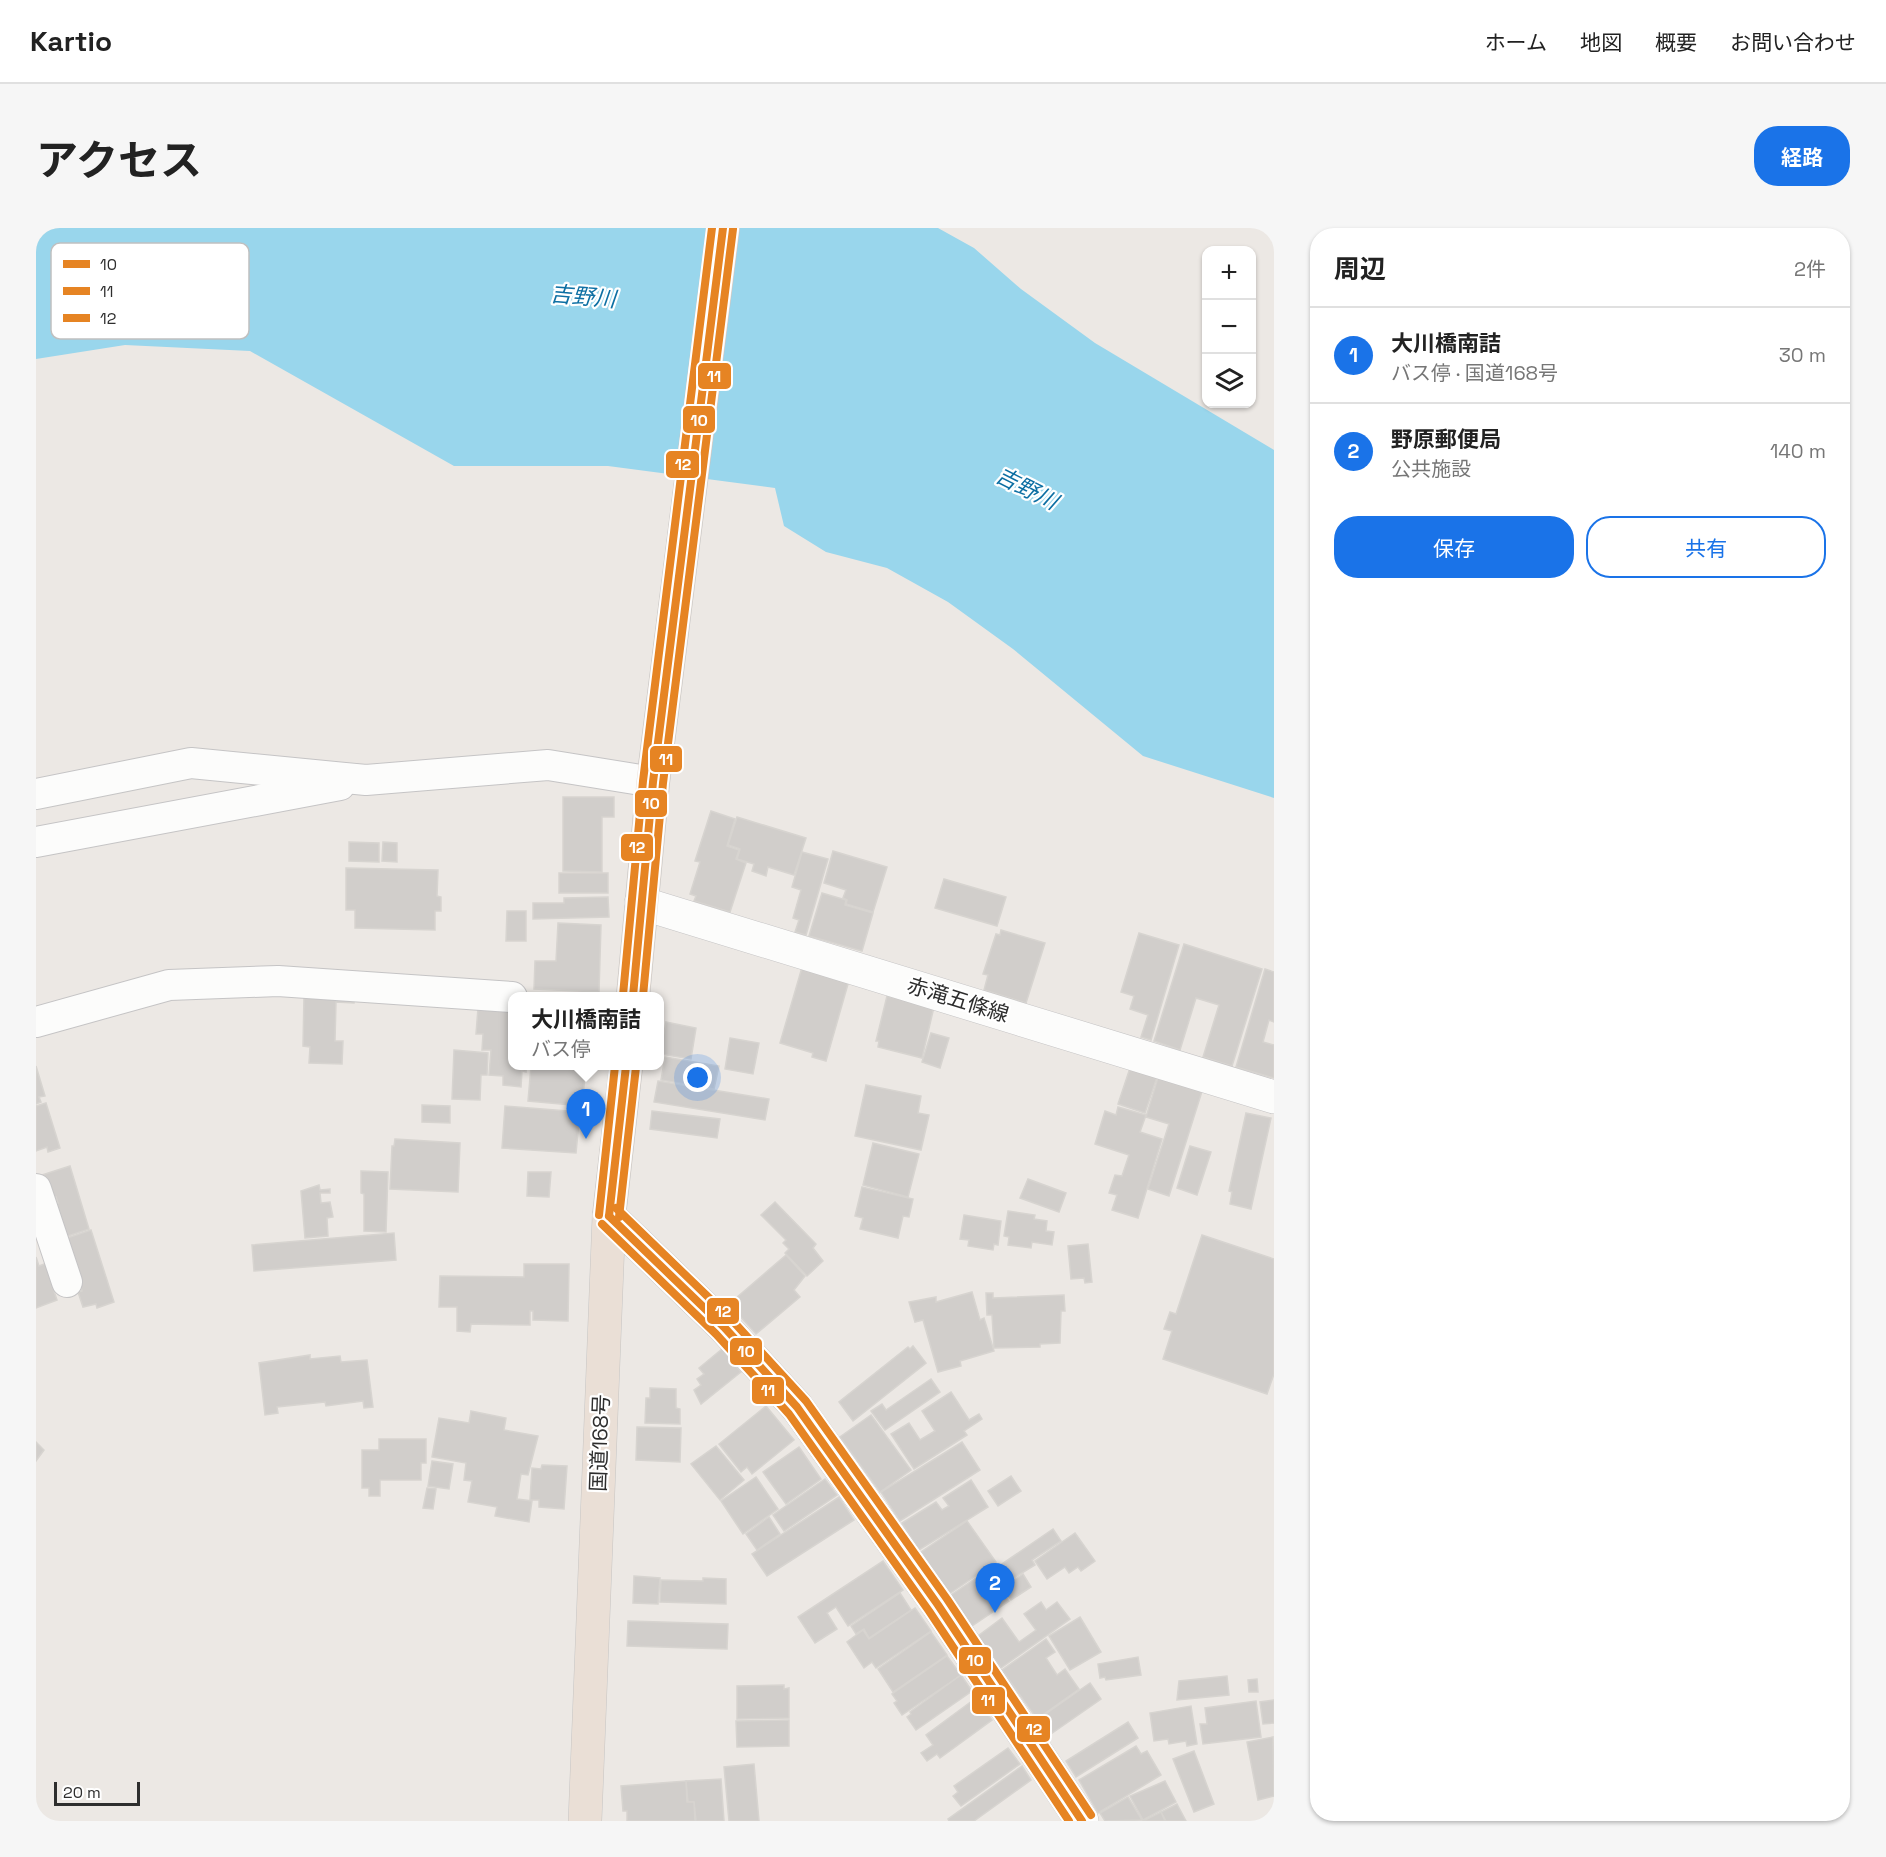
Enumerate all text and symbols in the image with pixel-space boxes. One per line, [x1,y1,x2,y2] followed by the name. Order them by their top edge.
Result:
[30,23,112,59] text: Kartio
[1485,29,1547,56] text: ホーム
[1580,29,1622,56] text: 地図
[1655,29,1697,56] text: 概要
[1730,29,1856,56] text: お問い合わせ
[1754,126,1850,186] button: 経路
[36,134,202,187] text: アクセス
[51,243,249,339] legend
[1202,246,1256,408] map controls
[1202,246,1256,300] button: +
[1334,252,1386,286] text: 周辺
[100,254,117,275] text: 10
[1794,256,1826,282] text: 2件
[549,279,619,313] water label: 吉野川
[100,281,113,302] text: 11
[1202,300,1256,354] button: −
[100,308,116,329] text: 12
[1391,329,1501,357] text: 大川橋南詰
[1349,342,1358,368] text: 1
[1779,342,1826,368] text: 30 m
[1202,354,1256,408] button: layers
[1391,360,1558,386] text: バス停 · 国道168号
[697,362,732,390] line badge: 11
[707,366,721,387] text: 11
[682,405,716,434] line badge: 10
[690,410,708,431] text: 10
[1391,425,1501,453] text: 野原郵便局
[1348,438,1359,464] text: 2
[1770,438,1826,464] text: 140 m
[665,450,700,479] line badge: 12
[675,454,691,475] text: 12
[1391,456,1471,482] text: 公共施設
[991,461,1065,516] water label: 吉野川
[1334,516,1574,578] button: 保存
[1586,516,1826,578] button: 共有
[649,745,683,773] line badge: 11
[659,749,673,770] text: 11
[634,789,668,818] line badge: 10
[642,793,660,814] text: 10
[620,833,654,862] line badge: 12
[629,837,645,858] text: 12
[904,971,1012,1028] street label: 赤滝五條線
[508,992,664,1070] popup
[531,1005,641,1033] text: 大川橋南詰
[531,1036,591,1062] text: バス停
[683,1063,712,1092] your location
[566,1090,606,1139] pin: 1
[706,1297,740,1325] line badge: 12
[715,1301,731,1322] text: 12
[729,1337,763,1366] line badge: 10
[737,1341,755,1362] text: 10
[751,1376,785,1405] line badge: 11
[761,1380,775,1401] text: 11
[584,1394,615,1492] street label: 国道168号
[976,1564,1014,1613] pin: 2
[958,1646,992,1675] line badge: 10
[966,1650,984,1671] text: 10
[971,1686,1006,1715] line badge: 11
[981,1690,995,1711] text: 11
[1016,1715,1051,1743] line badge: 12
[1026,1719,1042,1740] text: 12
[54,1779,140,1806] scale bar
[63,1782,101,1803] text: 20 m

